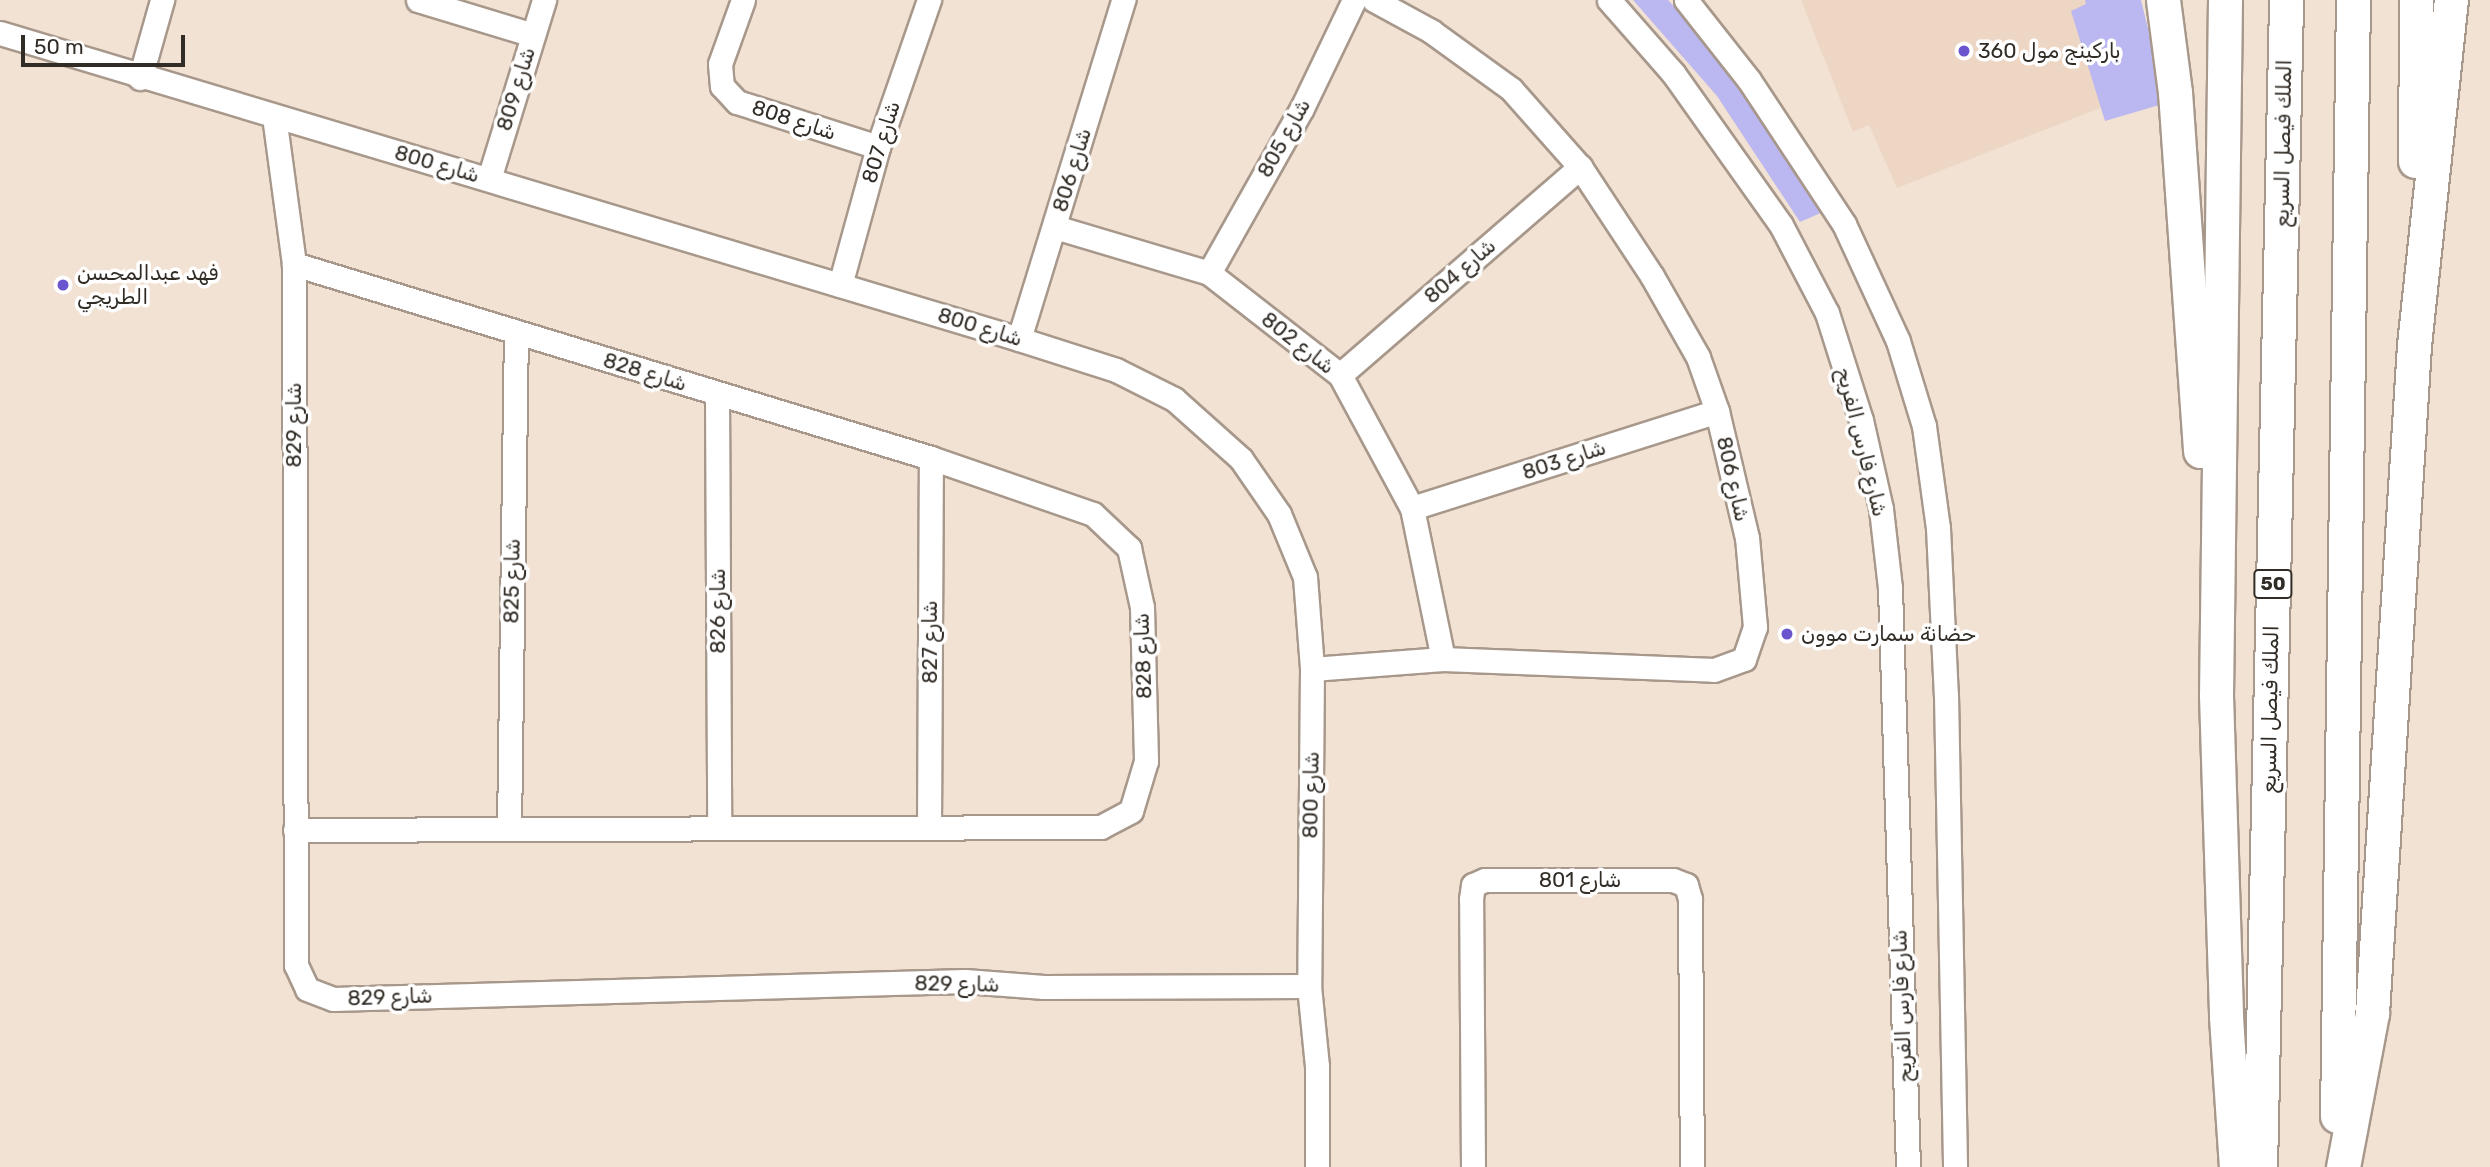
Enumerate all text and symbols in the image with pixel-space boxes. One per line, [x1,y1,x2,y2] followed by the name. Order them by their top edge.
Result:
[24,21,189,65] scale bar
[34,34,84,59] text: 50 m
[1978,38,2121,64] place label: باركينج مول 360
[1956,43,1972,59] marker: باركينج مول 360
[491,44,541,134] street label: شارع 809
[2269,59,2297,227] street label: الملك فيصل السريع
[1252,94,1316,182] street label: شارع 805
[749,95,839,145] street label: شارع 808
[857,98,905,186] street label: شارع 807
[1047,125,1097,215] street label: شارع 806
[392,140,482,188] street label: شارع 800
[1419,233,1501,309] street label: شارع 804
[77,260,218,310] place label: فهد عبدالمحسن الطريجي
[55,277,71,293] marker: فهد عبدالمحسن الطريجي
[935,302,1025,352] street label: شارع 800
[1256,307,1340,379] street label: شارع 802
[600,347,690,397] street label: شارع 828
[1831,365,1893,519] street label: شارع فارس الفريح
[281,382,307,468] street label: شارع 829
[1711,434,1755,524] street label: شارع 806
[1519,435,1609,485] street label: شارع 803
[499,538,525,624] street label: شارع 825
[705,568,731,654] street label: شارع 826
[2252,568,2294,600] road number: 50
[917,600,943,684] street label: شارع 827
[1129,613,1157,699] street label: شارع 828
[1801,621,1976,647] place label: حضانة سمارت موون
[2256,625,2284,793] street label: الملك فيصل السريع
[1779,626,1795,642] marker: حضانة سمارت موون
[1298,751,1324,839] street label: شارع 800
[1539,867,1621,893] street label: شارع 801
[1887,929,1917,1083] street label: شارع فارس الفريح
[914,971,1000,997] street label: شارع 829
[347,983,433,1011] street label: شارع 829

